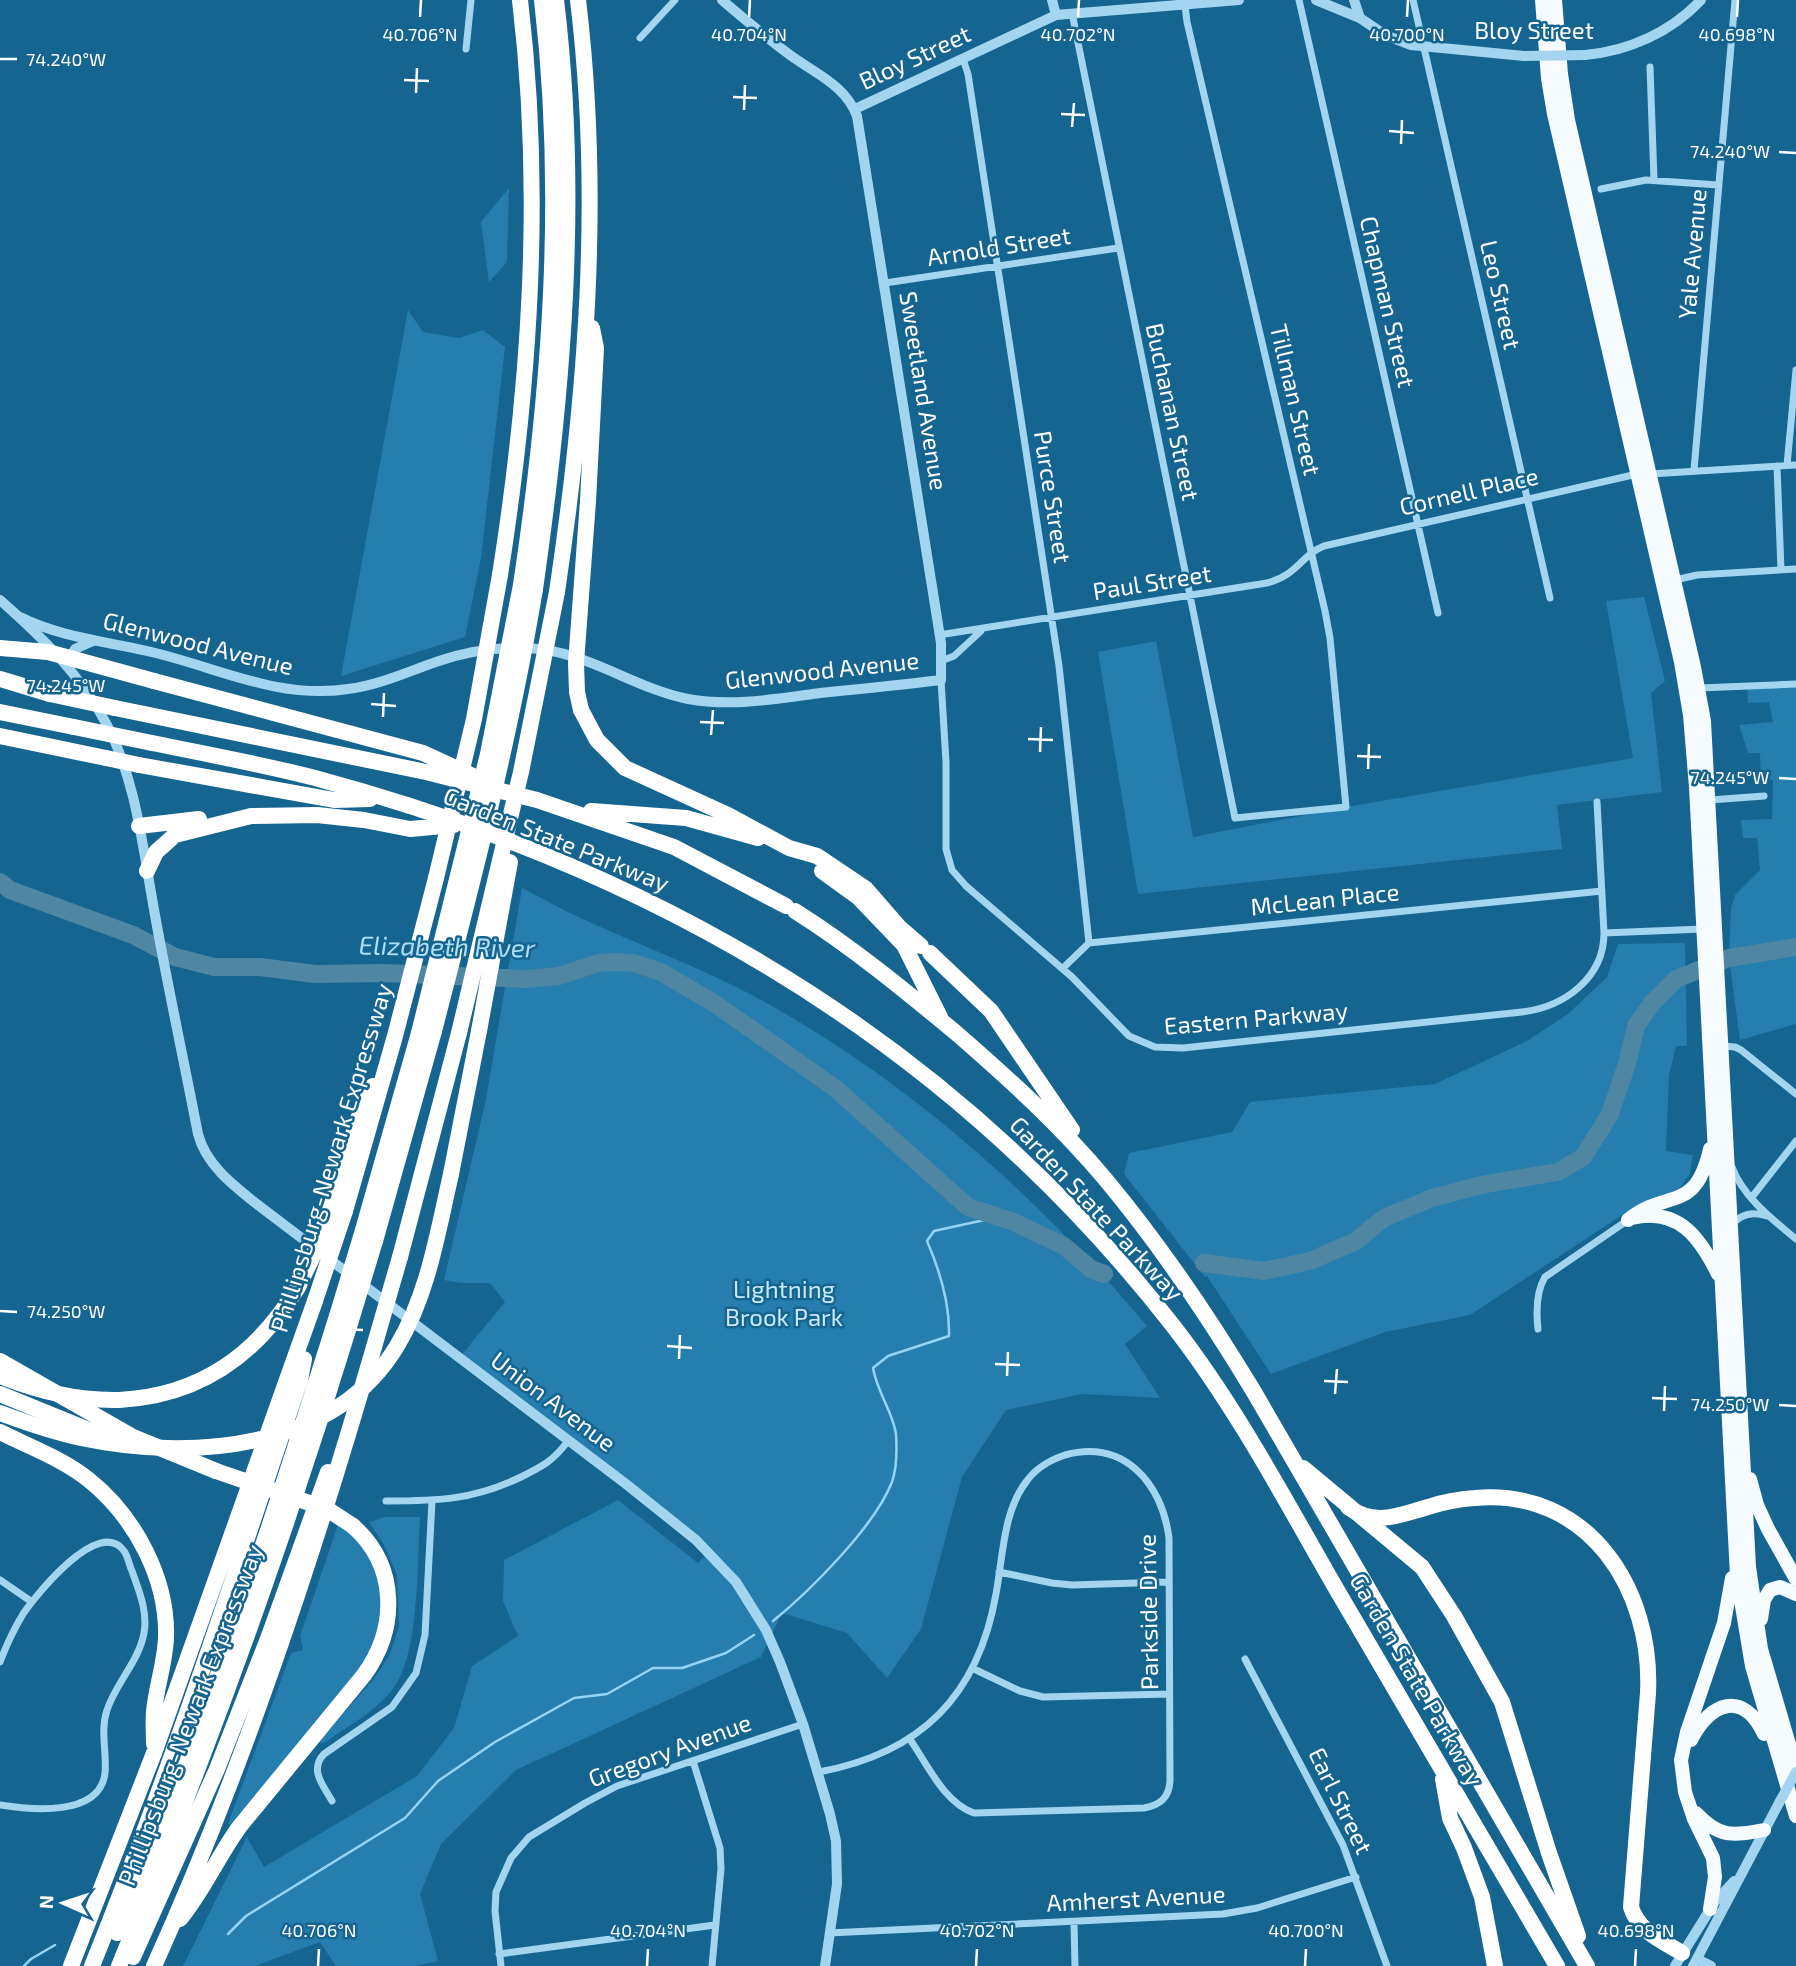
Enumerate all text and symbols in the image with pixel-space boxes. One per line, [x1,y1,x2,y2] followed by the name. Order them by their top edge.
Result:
[1474,15,1594,44] street label: Bloy Street
[854,18,975,95] street label: Bloy Street
[383,23,458,45] text: 40.706°N
[711,23,787,45] text: 40.704°N
[1041,23,1115,45] text: 40.702°N
[1369,23,1445,45] text: 40.700°N
[1699,23,1775,45] text: 40.698°N
[26,48,106,70] text: 74.240°W
[1690,140,1770,162] text: 74.240°W
[1671,187,1712,320] street label: Yale Avenue
[1355,213,1422,390] street label: Chapman Street
[925,220,1073,271] street label: Arnold Street
[1475,237,1528,352] street label: Leo Street
[894,289,955,492] street label: Sweetland Avenue
[1141,320,1206,503] street label: Buchanan Street
[1265,321,1328,478] street label: Tillman Street
[1029,428,1078,565] street label: Purce Street
[1396,460,1541,521] street label: Cornell Place
[1090,558,1213,605] street label: Paul Street
[100,605,296,680] street label: Glenwood Avenue
[723,645,920,694] street label: Glenwood Avenue
[27,674,105,696] text: 74.245°W
[1691,766,1769,788] text: 74.245°W
[439,780,674,897] street label: Garden State Parkway
[1249,876,1401,921] street label: McLean Place
[358,928,536,963] water label: Elizabeth River
[264,979,398,1335] street label: Phillipsburg-Newark Expressway
[1163,995,1349,1040] street label: Eastern Parkway
[1004,1110,1190,1306] street label: Garden State Parkway
[725,1274,843,1331] park label: Lightning Brook Park
[27,1300,105,1322] text: 74.250°W
[486,1344,622,1457] street label: Union Avenue
[1691,1393,1769,1415] text: 74.250°W
[1132,1534,1163,1690] street label: Parkside Drive
[111,1539,268,1889] street label: Phillipsburg-Newark Expressway
[1344,1568,1490,1791] street label: Garden State Parkway
[584,1707,755,1792] street label: Gregory Avenue
[1303,1742,1380,1858] street label: Earl Street
[28,1868,98,1938] north arrow
[1046,1878,1226,1917] street label: Amherst Avenue
[34,1895,57,1910] text: N
[282,1919,357,1941] text: 40.706°N
[610,1919,686,1941] text: 40.704°N
[940,1919,1014,1941] text: 40.702°N
[1268,1919,1344,1941] text: 40.700°N
[1598,1919,1674,1941] text: 40.698°N

